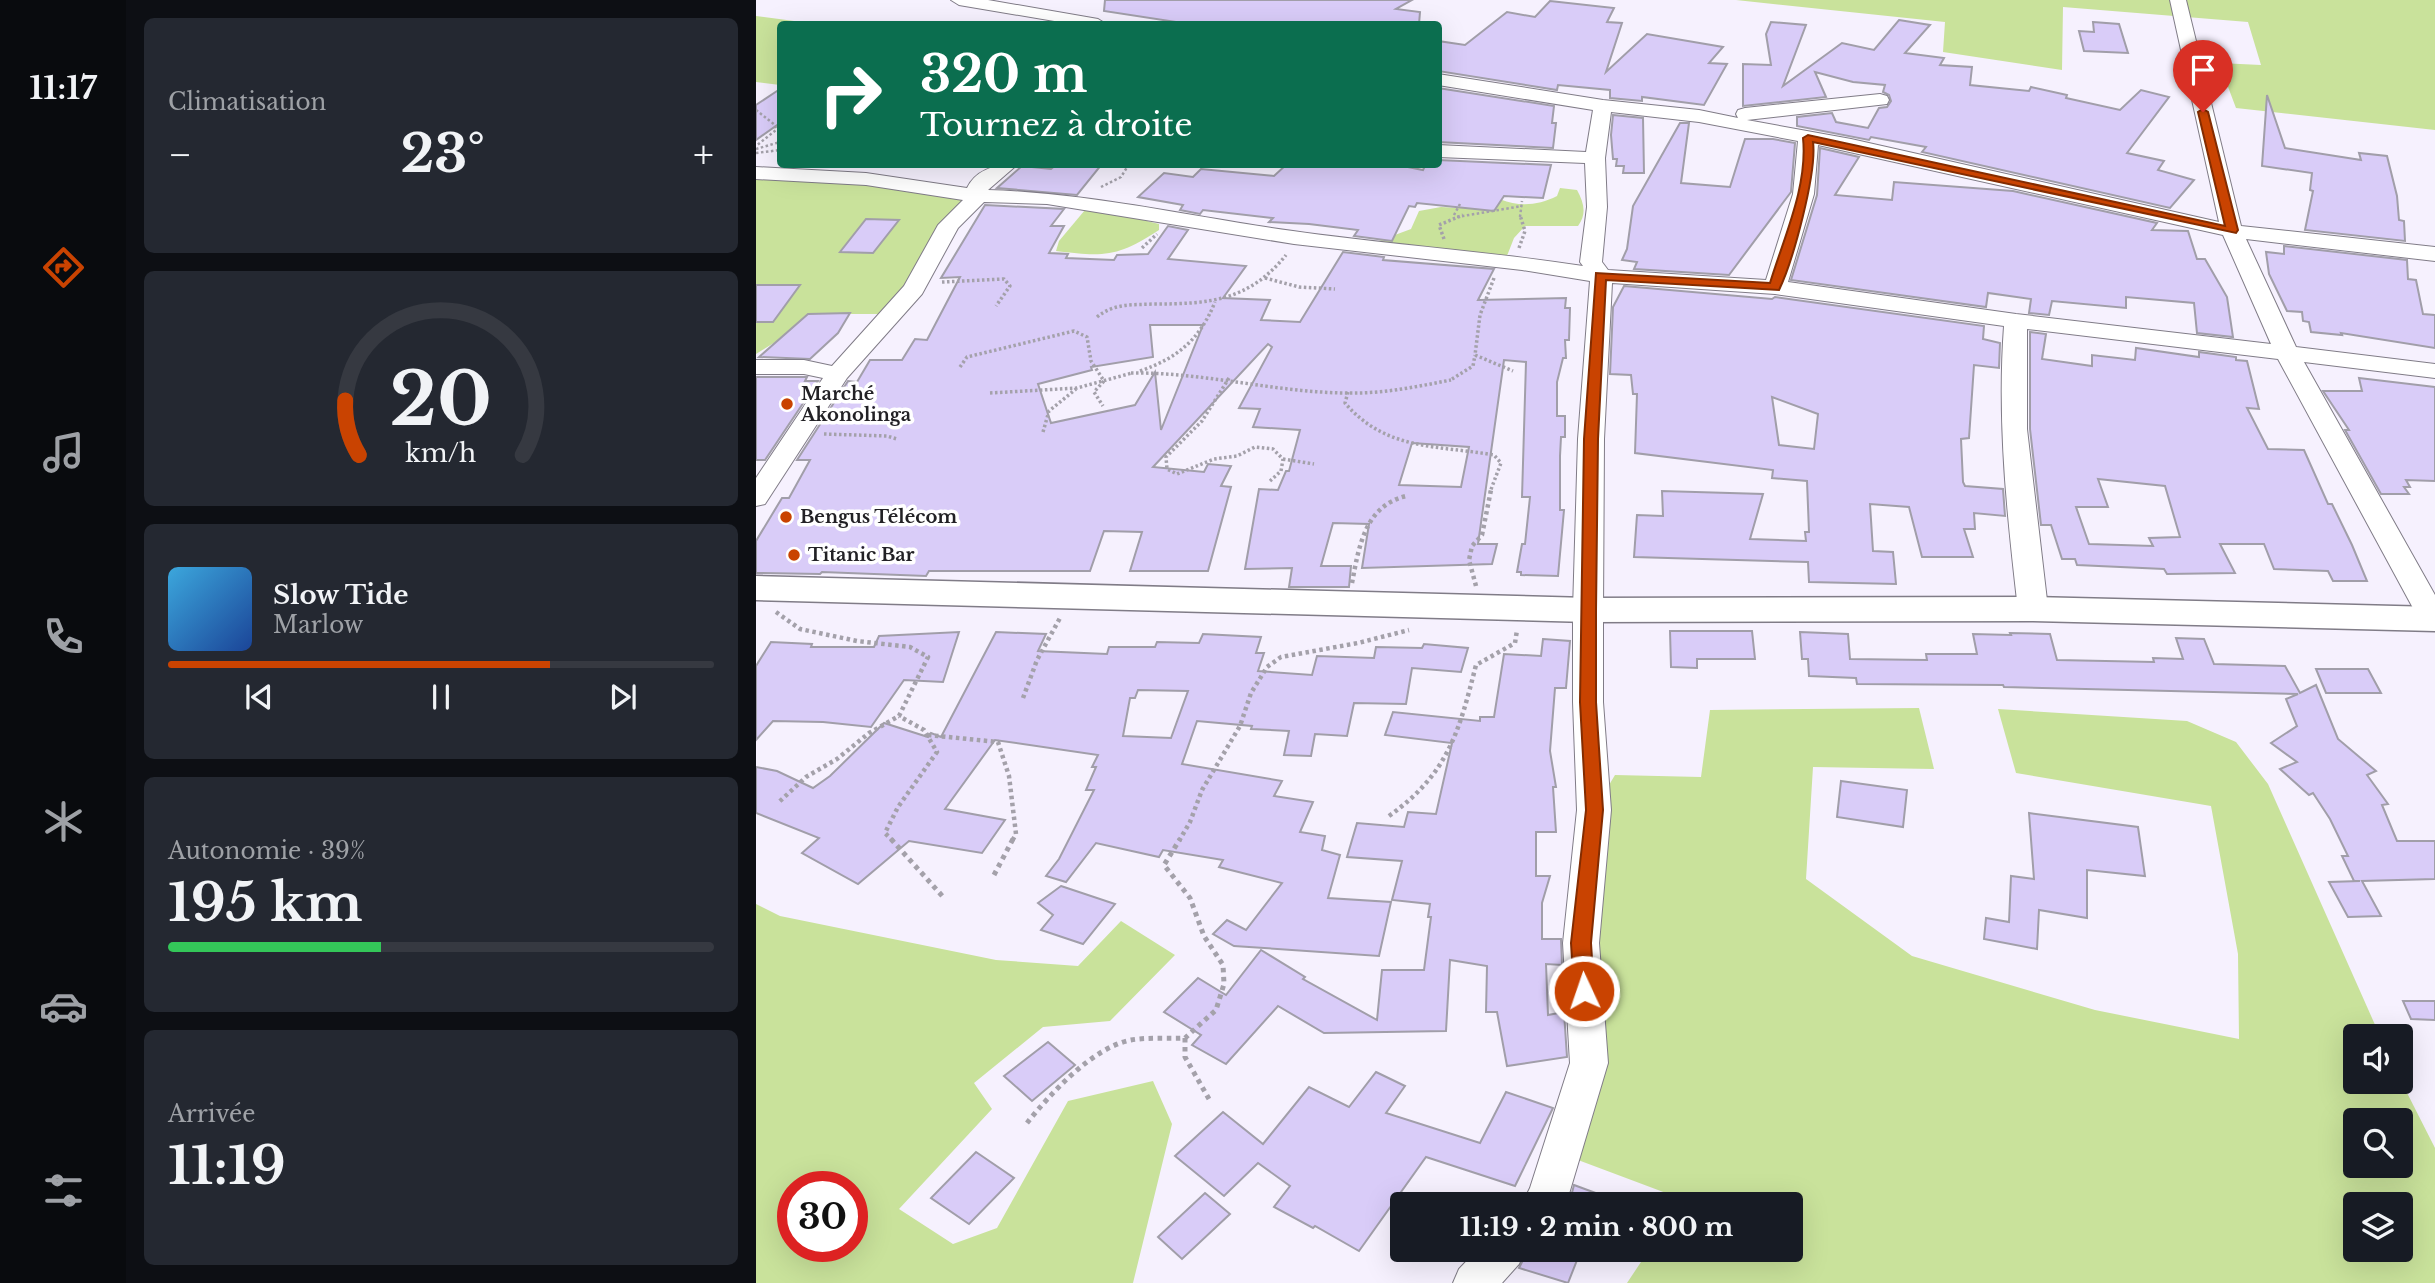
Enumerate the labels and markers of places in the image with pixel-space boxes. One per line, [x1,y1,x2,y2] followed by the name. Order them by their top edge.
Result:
[2173,40,2233,112] pin
[800,383,912,426] place label: Marché Akonolinga
[779,396,795,412] marker: Marché Akonolinga
[800,506,957,528] place label: Bengus Télécom
[778,509,794,525] marker: Bengus Télécom
[808,544,915,566] place label: Titanic Bar
[786,547,802,563] marker: Titanic Bar

